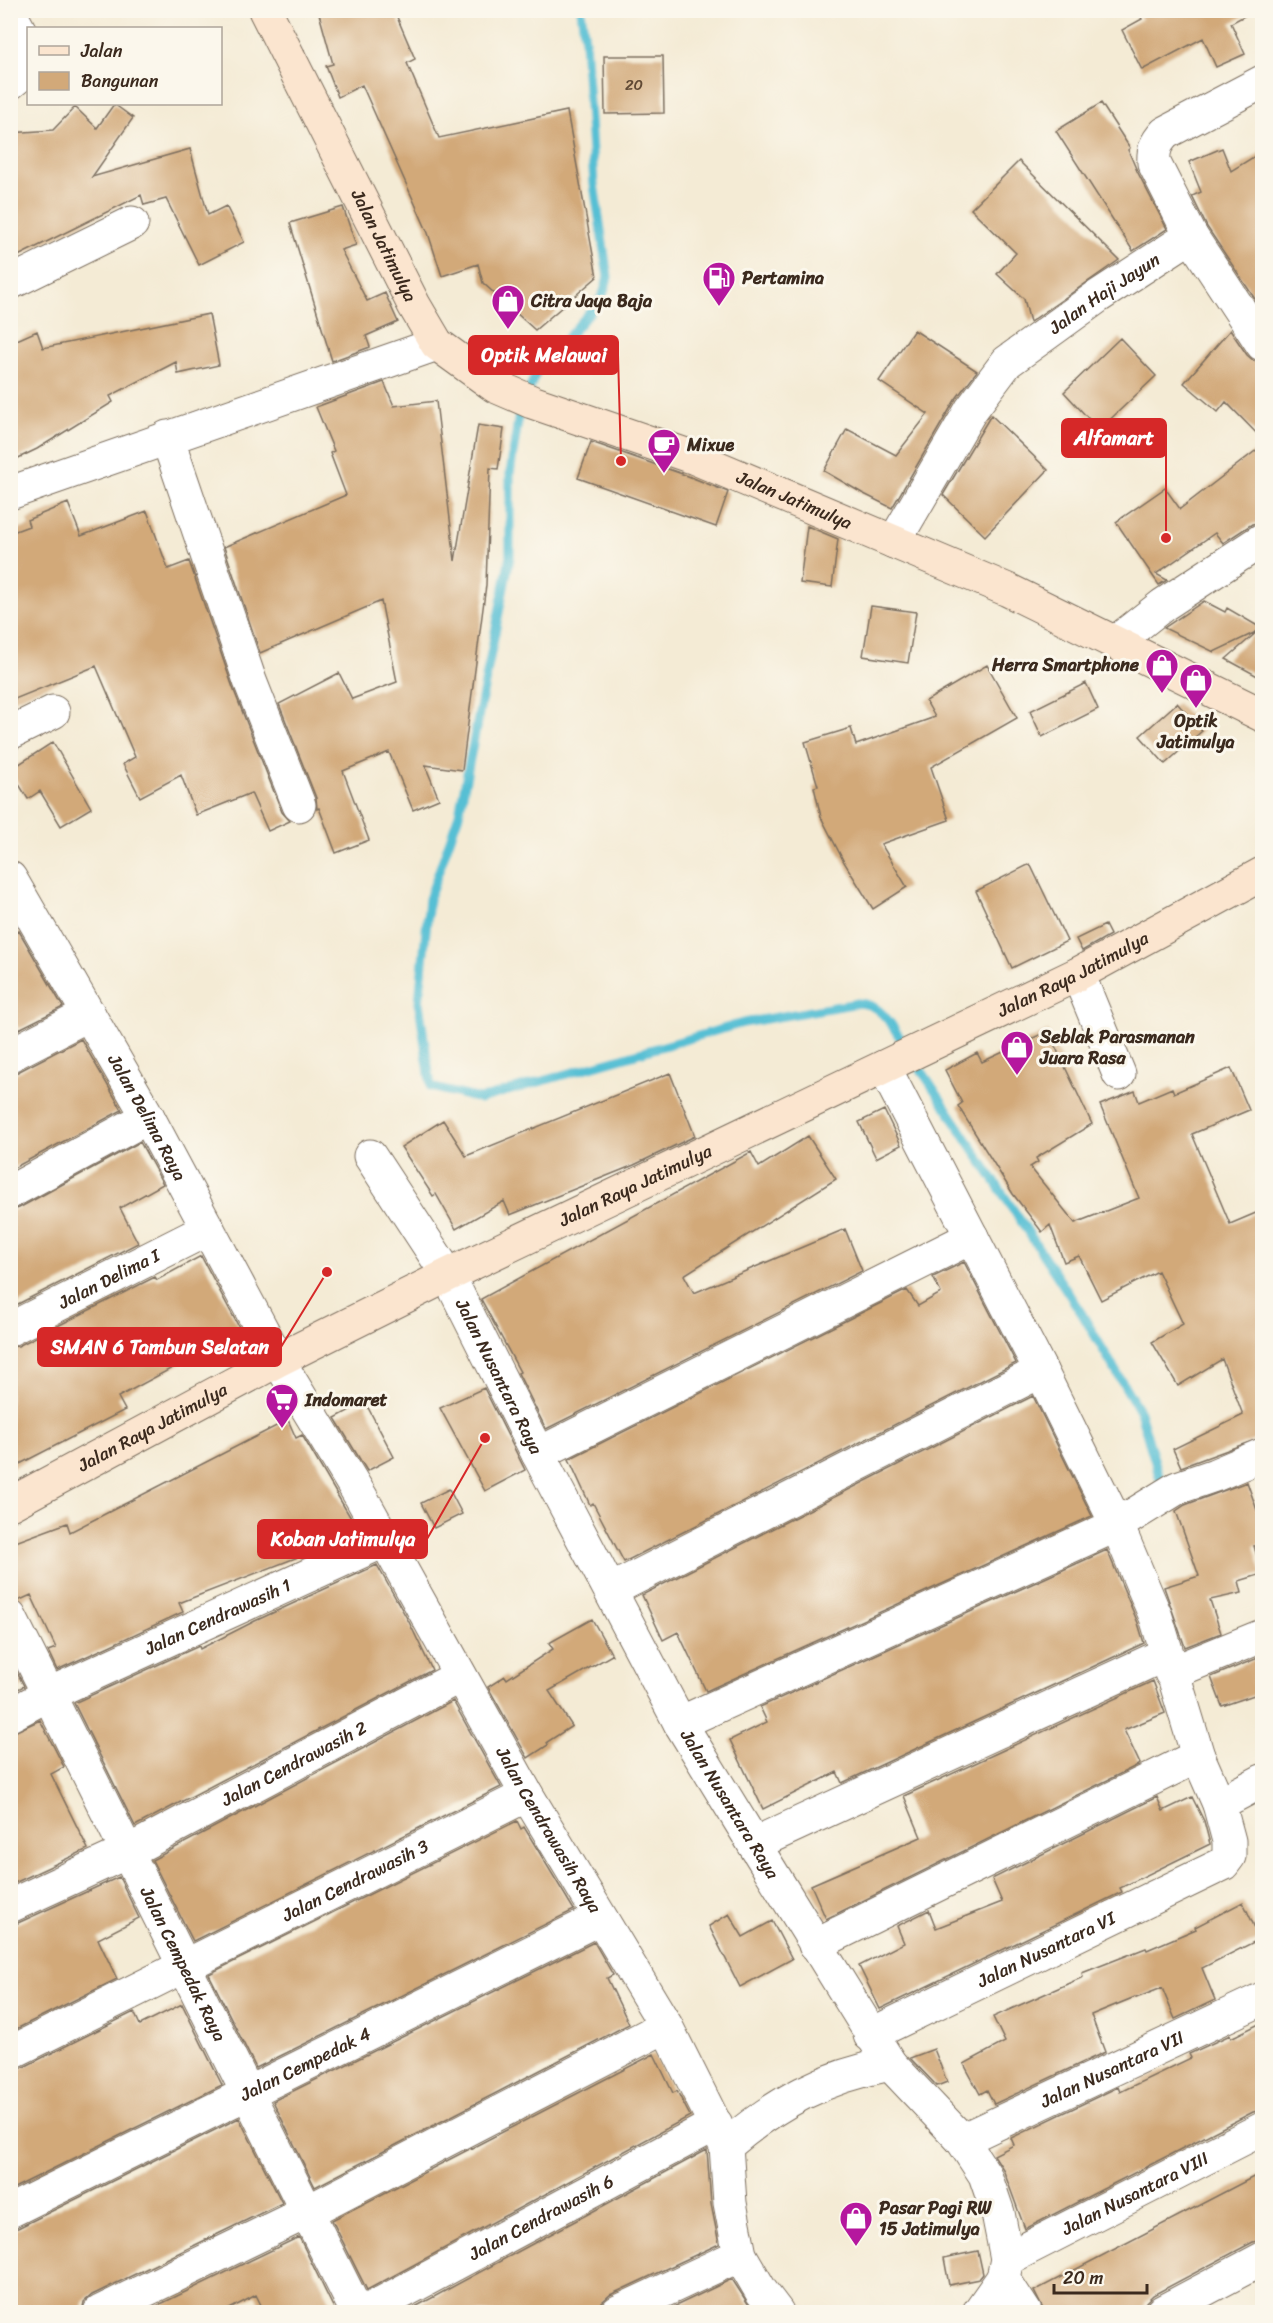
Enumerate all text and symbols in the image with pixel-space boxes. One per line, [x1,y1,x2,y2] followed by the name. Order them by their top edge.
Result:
[27,27,222,105] legend
[80,35,123,67] text: Jalan
[81,65,159,97] text: Bangunan
[625,72,643,98] house number: 20
[342,183,426,308] street label: Jalan Jatimulya
[1041,244,1167,344] street label: Jalan Haji Jayun
[701,260,737,307] fuel station icon: Pertamina
[742,262,824,294] place label: Pertamina
[490,283,526,330] shop icon: Citra Jaya Baja
[530,285,653,317] place label: Citra Jaya Baja
[469,336,618,374] callout: Optik Melawai
[481,338,608,373] text: Optik Melawai
[1062,419,1166,457] callout: Alfamart
[1073,421,1154,456] text: Alfamart
[646,427,682,474] cafe icon: Mixue
[686,429,735,461] place label: Mixue
[731,461,857,539] street label: Jalan Jatimulya
[1144,647,1180,694] shop icon: Herra Smartphone
[991,649,1140,681] place label: Herra Smartphone
[1178,662,1214,709] shop icon: Optik Jatimulya
[1156,705,1235,758] place label: Optik Jatimulya
[991,922,1156,1027] street label: Jalan Raya Jatimulya
[1039,1021,1195,1074] place label: Seblak Parasmanan Juara Rasa
[999,1029,1035,1076] shop icon: Seblak Parasmanan Juara Rasa
[98,1047,196,1187] street label: Jalan Delima Raya
[553,1135,718,1236] street label: Jalan Raya Jatimulya
[52,1239,167,1319] street label: Jalan Delima I
[446,1292,552,1461] street label: Jalan Nusantara Raya
[38,1328,281,1366] callout: SMAN 6 Tambun Selatan
[50,1330,269,1365] text: SMAN 6 Tambun Selatan
[71,1373,234,1481] street label: Jalan Raya Jatimulya
[264,1382,300,1429] supermarket icon: Indomaret
[304,1384,387,1416] place label: Indomaret
[258,1520,427,1558] callout: Koban Jatimulya
[270,1522,416,1557] text: Koban Jatimulya
[138,1569,297,1665] street label: Jalan Cendrawasih 1
[215,1712,373,1816] street label: Jalan Cendrawasih 2
[671,1722,789,1886] street label: Jalan Nusantara Raya
[487,1740,611,1920] street label: Jalan Cendrawasih Raya
[276,1830,434,1931] street label: Jalan Cendrawasih 3
[131,1880,236,2047] street label: Jalan Cempedak Raya
[971,1902,1123,1997] street label: Jalan Nusantara VI
[234,2018,377,2111] street label: Jalan Cempedak 4
[1034,2022,1190,2117] street label: Jalan Nusantara VII
[1055,2142,1215,2245] street label: Jalan Nusantara VIII
[462,2165,620,2270] street label: Jalan Cendrawasih 6
[879,2192,992,2245] place label: Pasar Pagi RW 15 Jatimulya
[838,2200,874,2247] shop icon: Pasar Pagi RW 15 Jatimulya
[1054,2257,1147,2295] scale bar
[1063,2262,1103,2294] text: 20 m

